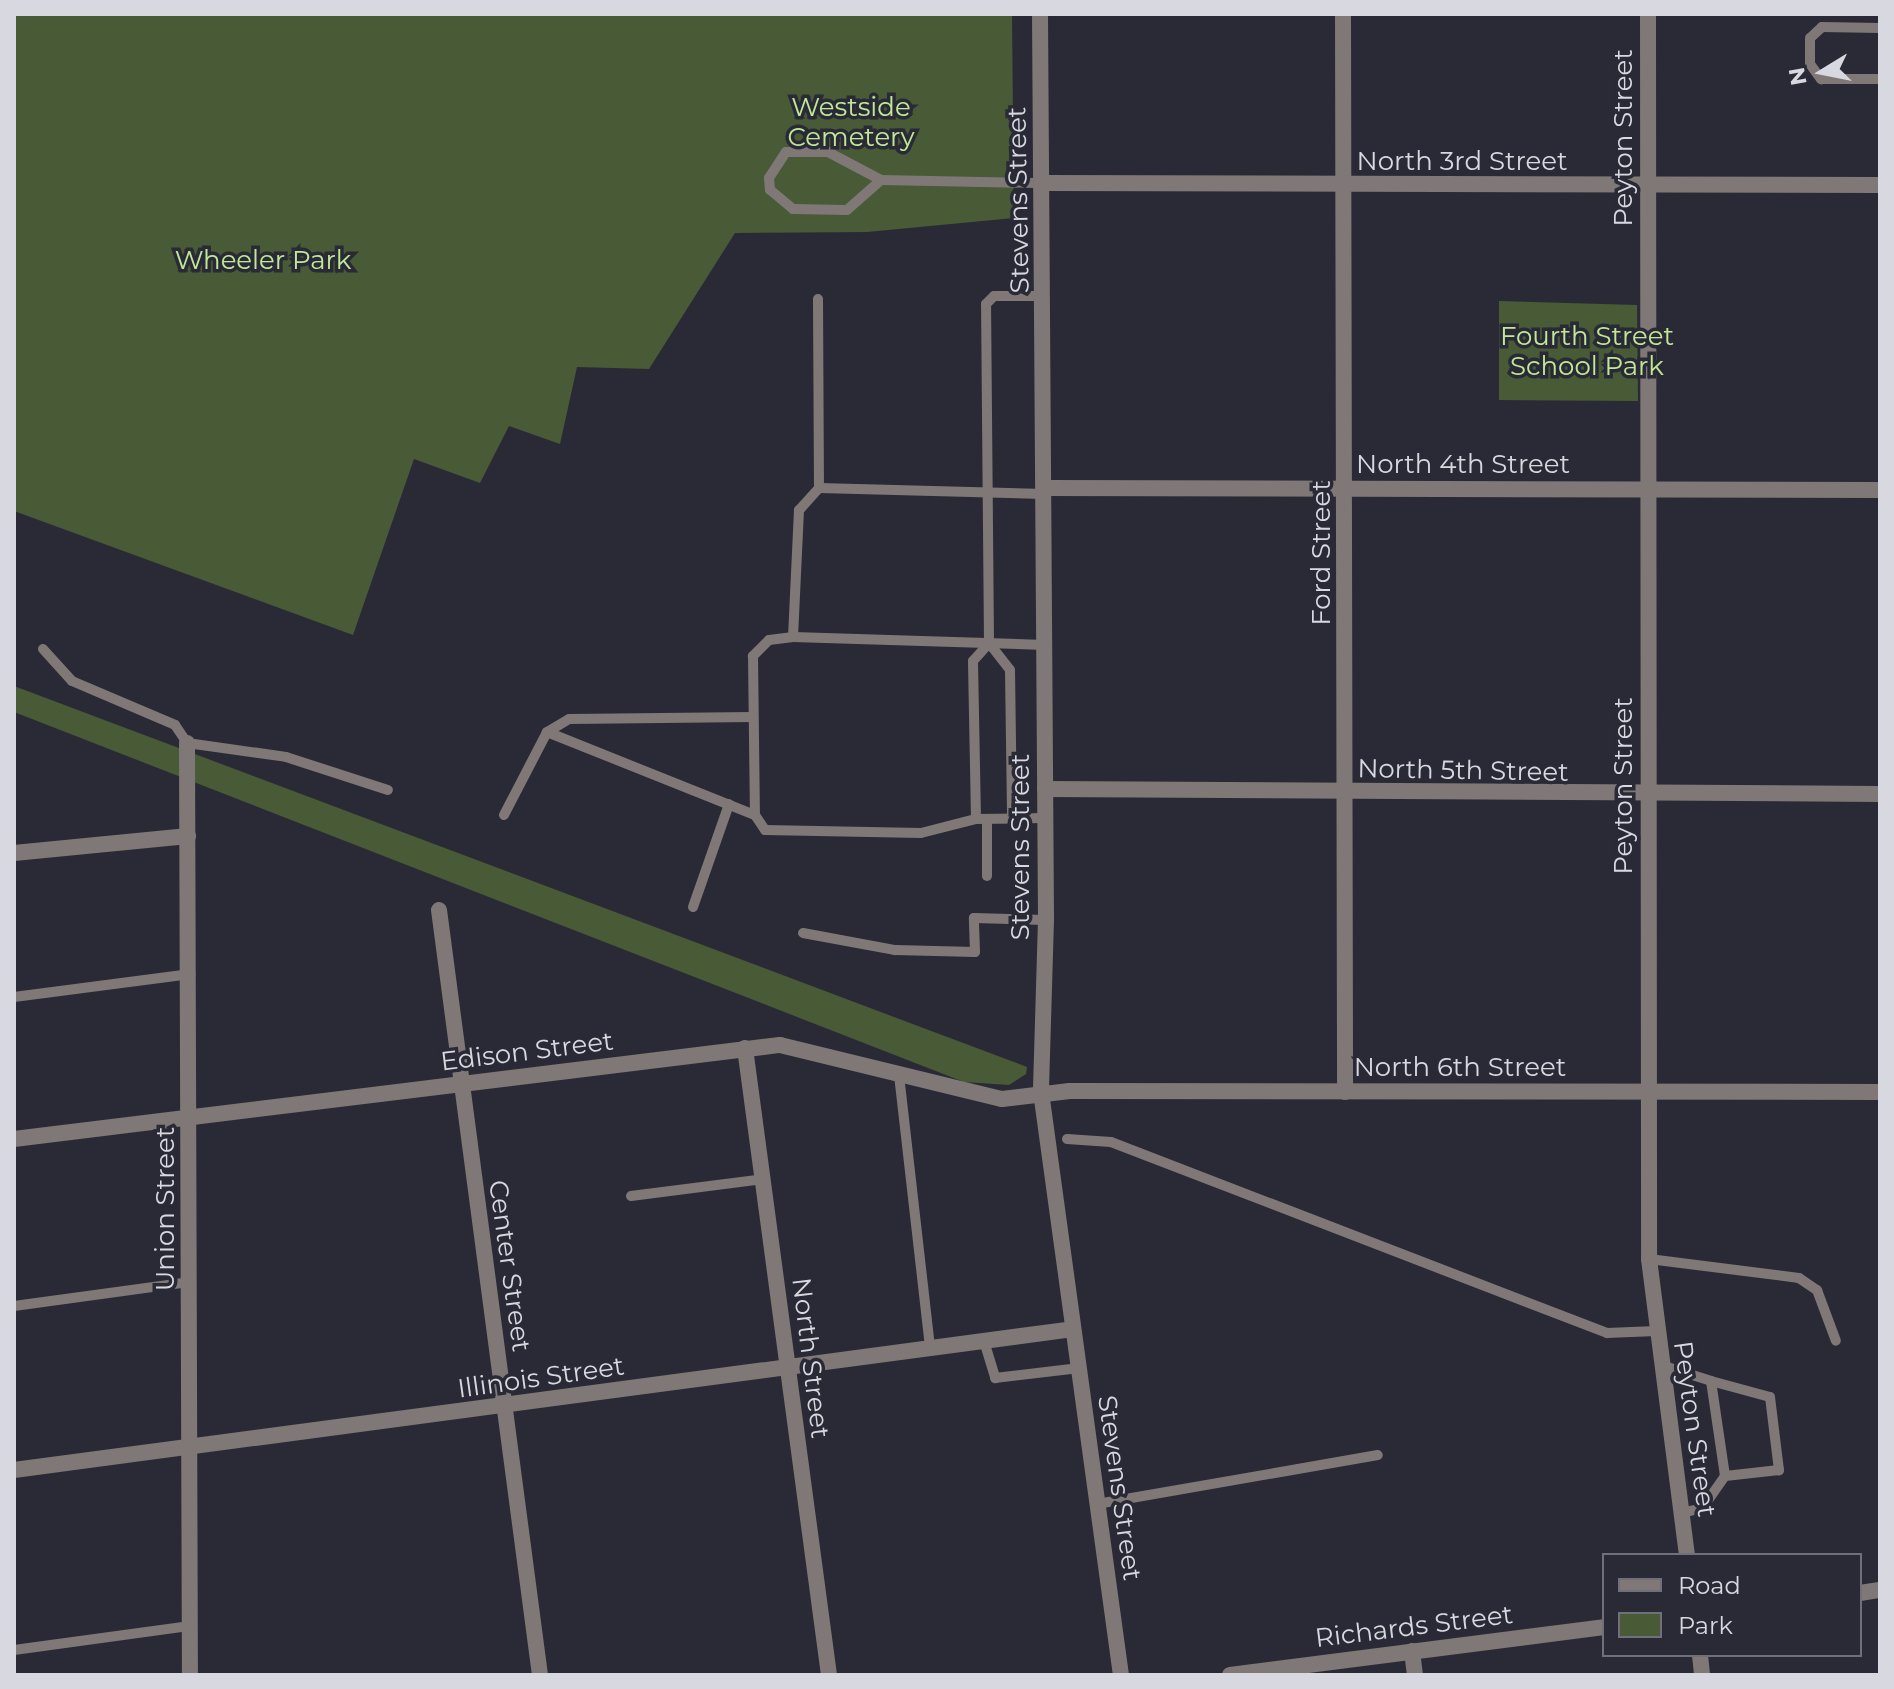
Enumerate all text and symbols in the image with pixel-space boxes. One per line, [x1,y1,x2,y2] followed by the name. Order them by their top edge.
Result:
[1782,32,1862,112] north arrow
[1608,49,1640,227] street label: Peyton Street
[1783,65,1813,87] text: N
[788,92,914,154] park label: Westside Cemetery
[1002,106,1036,294] street label: Stevens Street
[1356,146,1568,178] street label: North 3rd Street
[175,245,351,277] park label: Wheeler Park
[1500,321,1674,382] park label: Fourth Street School Park
[1356,449,1570,481] street label: North 4th Street
[1306,480,1338,626] street label: Ford Street
[1608,697,1640,875] street label: Peyton Street
[1005,754,1037,940] street label: Stevens Street
[1357,754,1569,788] street label: North 5th Street
[439,1026,615,1078] street label: Edison Street
[1354,1052,1566,1084] street label: North 6th Street
[150,1127,182,1291] street label: Union Street
[482,1178,536,1354] street label: Center Street
[785,1276,835,1440] street label: North Street
[1666,1339,1722,1519] street label: Peyton Street
[456,1351,626,1405] street label: Illinois Street
[1091,1393,1147,1583] street label: Stevens Street
[1602,1553,1862,1657] legend
[1678,1571,1741,1600] text: Road
[1313,1599,1515,1655] street label: Richards Street
[1678,1611,1733,1640] text: Park

